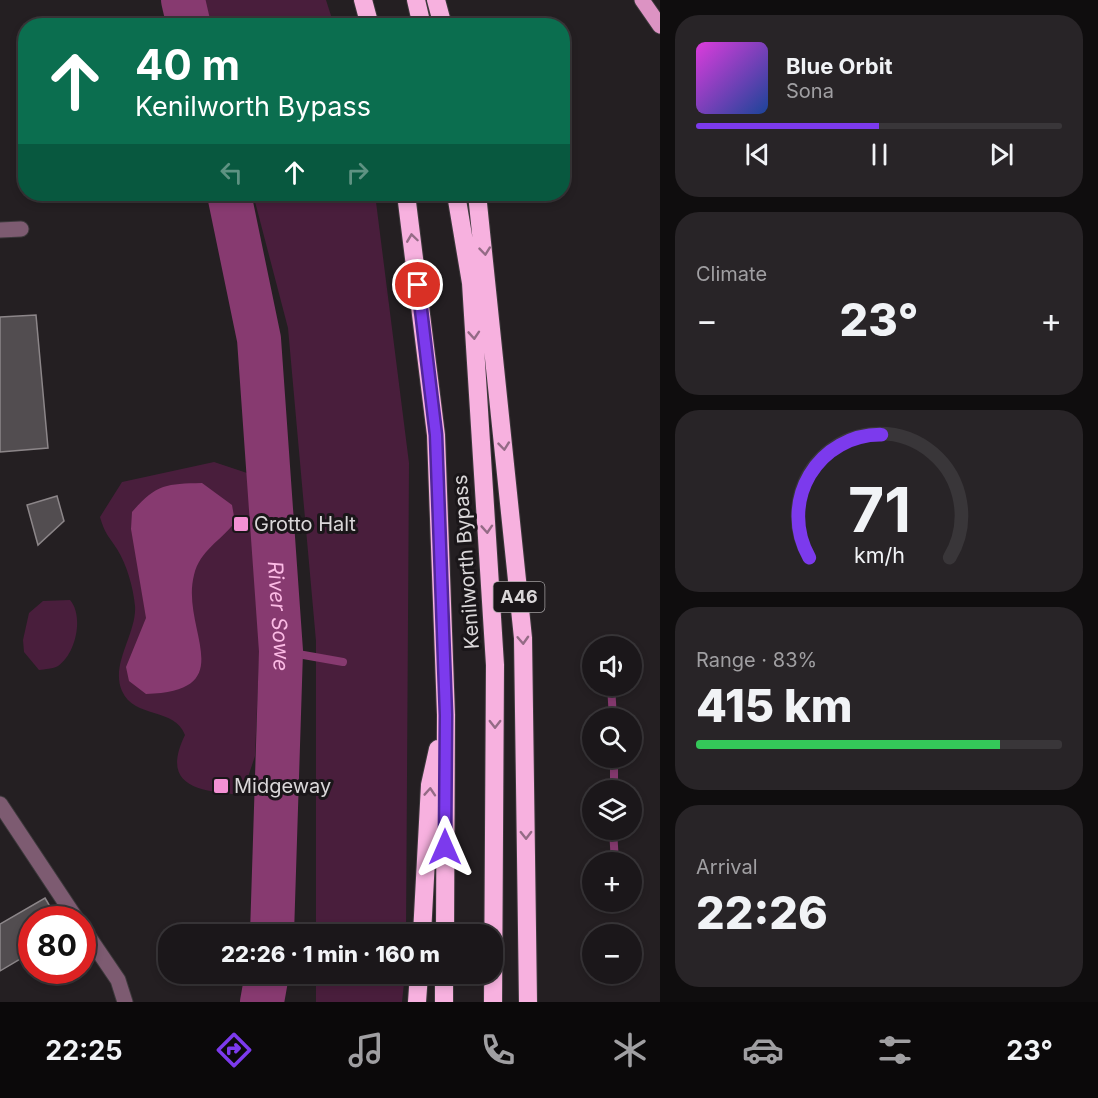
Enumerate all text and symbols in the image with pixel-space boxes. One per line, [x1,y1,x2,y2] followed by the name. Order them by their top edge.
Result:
[135,39,240,90] text: 40 m
[36,42,114,120] icon: ahead
[786,53,893,79] text: Blue Orbit
[786,79,834,103] text: Sona
[135,90,371,123] text: Kenilworth Bypass
[741,138,774,171] icon: previous
[863,138,896,171] icon: pause
[985,138,1018,171] icon: next
[215,156,248,189] icon: left
[278,156,311,189] icon: ahead
[341,156,374,189] icon: right
[406,234,419,243] one-way arrow
[478,247,491,256] one-way arrow
[392,259,443,310] pin
[696,262,767,286] text: Climate
[401,268,434,301] icon: arrive
[840,292,918,347] text: 23°
[696,300,718,340] text: −
[1040,300,1062,340] text: +
[468,330,481,339] one-way arrow
[497,441,510,450] one-way arrow
[847,472,911,547] text: 71
[448,474,484,650] street label: Kenilworth Bypass
[254,512,356,536] place label: Grotto Halt
[232,515,250,533] marker: Grotto Halt
[480,525,493,534] one-way arrow
[854,542,904,568] text: km/h
[263,560,295,672] water label: River Sowe
[494,582,544,612] road number: A46
[517,635,530,644] one-way arrow
[582,636,642,984] map controls
[582,636,642,696] button: sound
[696,648,817,672] text: Range · 83%
[696,678,852,733] text: 415 km
[582,708,642,768] button: search
[489,719,501,728] one-way arrow
[234,774,331,798] place label: Midgeway
[212,777,230,795] marker: Midgeway
[582,780,642,840] button: layers
[423,788,436,797] one-way arrow
[413,815,477,879] position arrow
[520,830,532,839] one-way arrow
[582,852,642,912] button: +
[696,855,758,879] text: Arrival
[696,885,828,940] text: 22:26
[18,906,96,984] speed limit sign: 80
[582,924,642,984] button: −
[221,941,440,967] text: 22:26 · 1 min · 160 m
[213,1029,255,1071] icon: directions
[345,1029,387,1071] icon: music
[477,1029,519,1071] icon: phone
[609,1029,651,1071] icon: climate
[742,1029,784,1071] icon: car
[874,1029,916,1071] icon: filters
[45,1034,122,1067] text: 22:25
[1006,1034,1053,1067] text: 23°

